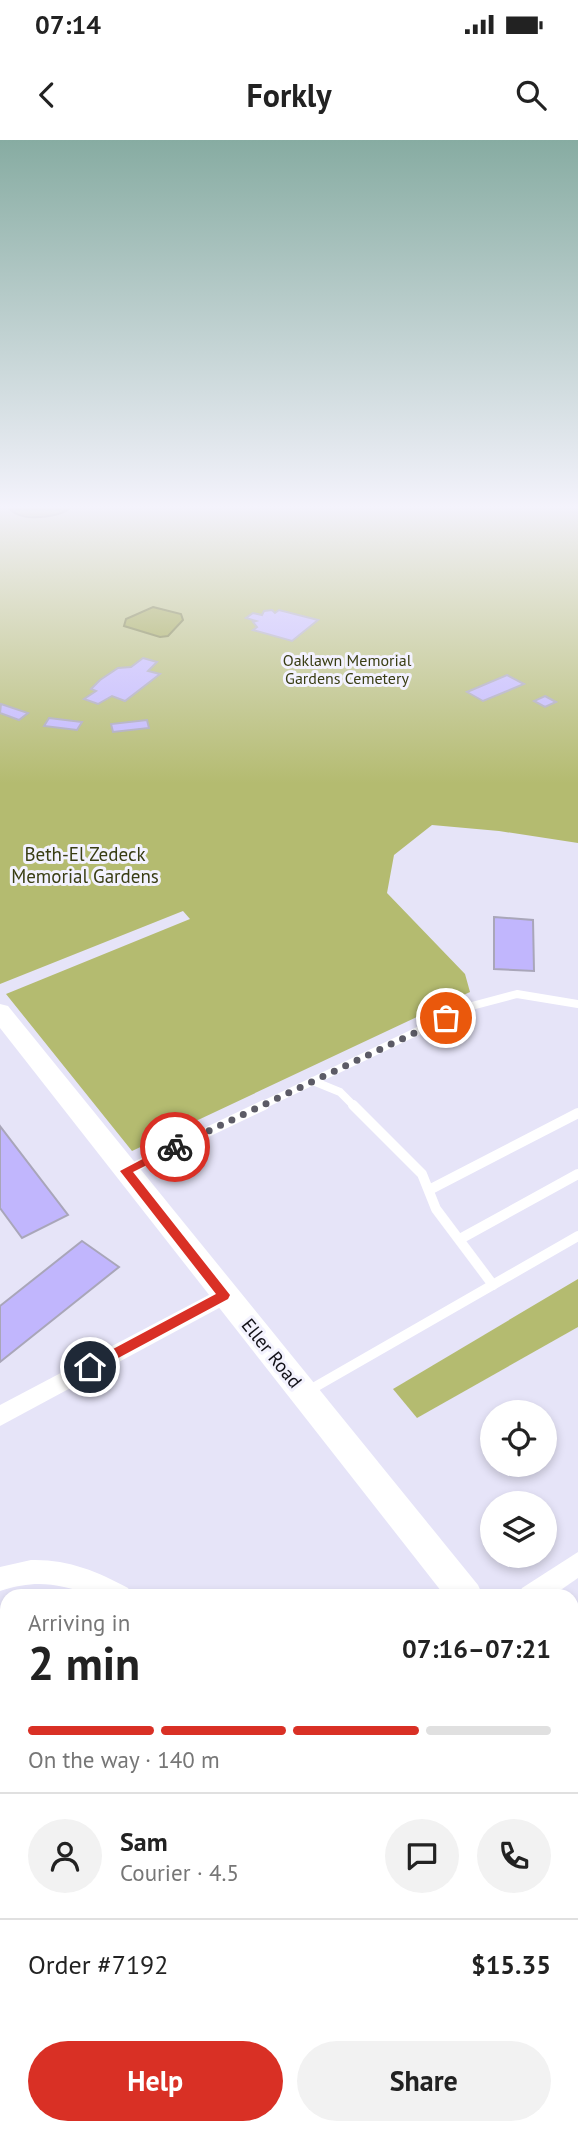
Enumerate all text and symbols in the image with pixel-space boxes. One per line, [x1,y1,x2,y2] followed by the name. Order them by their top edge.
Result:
[35,8,101,41] text: 07:14
[246,74,332,116] text: Forkly
[28,76,66,114] icon: back
[512,76,550,114] icon: search
[283,650,412,688] park label: Oaklawn Memorial Gardens Cemetery
[11,842,159,888] park label: Beth-El Zedeck Memorial Gardens
[416,988,476,1048] pin
[427,999,465,1037] icon: bag
[140,1112,210,1182] courier
[156,1128,194,1166] icon: bike
[237,1313,307,1393] street label: Eller Road
[60,1337,120,1397] pin
[71,1348,109,1386] icon: home
[480,1400,557,1568] map controls
[480,1400,557,1477] button: locate
[480,1491,557,1568] button: layers
[28,1608,130,1637] text: Arriving in
[402,1632,551,1665] text: 07:16–07:21
[28,1633,140,1693] text: 2 min
[28,1745,220,1774] text: On the way · 140 m
[28,1819,102,1893] button: person
[385,1819,459,1893] button: chat
[477,1819,551,1893] button: phone
[120,1825,168,1858] text: Sam
[120,1858,239,1887] text: Courier · 4.5
[28,1948,168,1981] text: Order #7192
[471,1948,551,1981] text: $15.35
[28,2041,283,2121] button: Help
[297,2041,551,2121] button: Share

